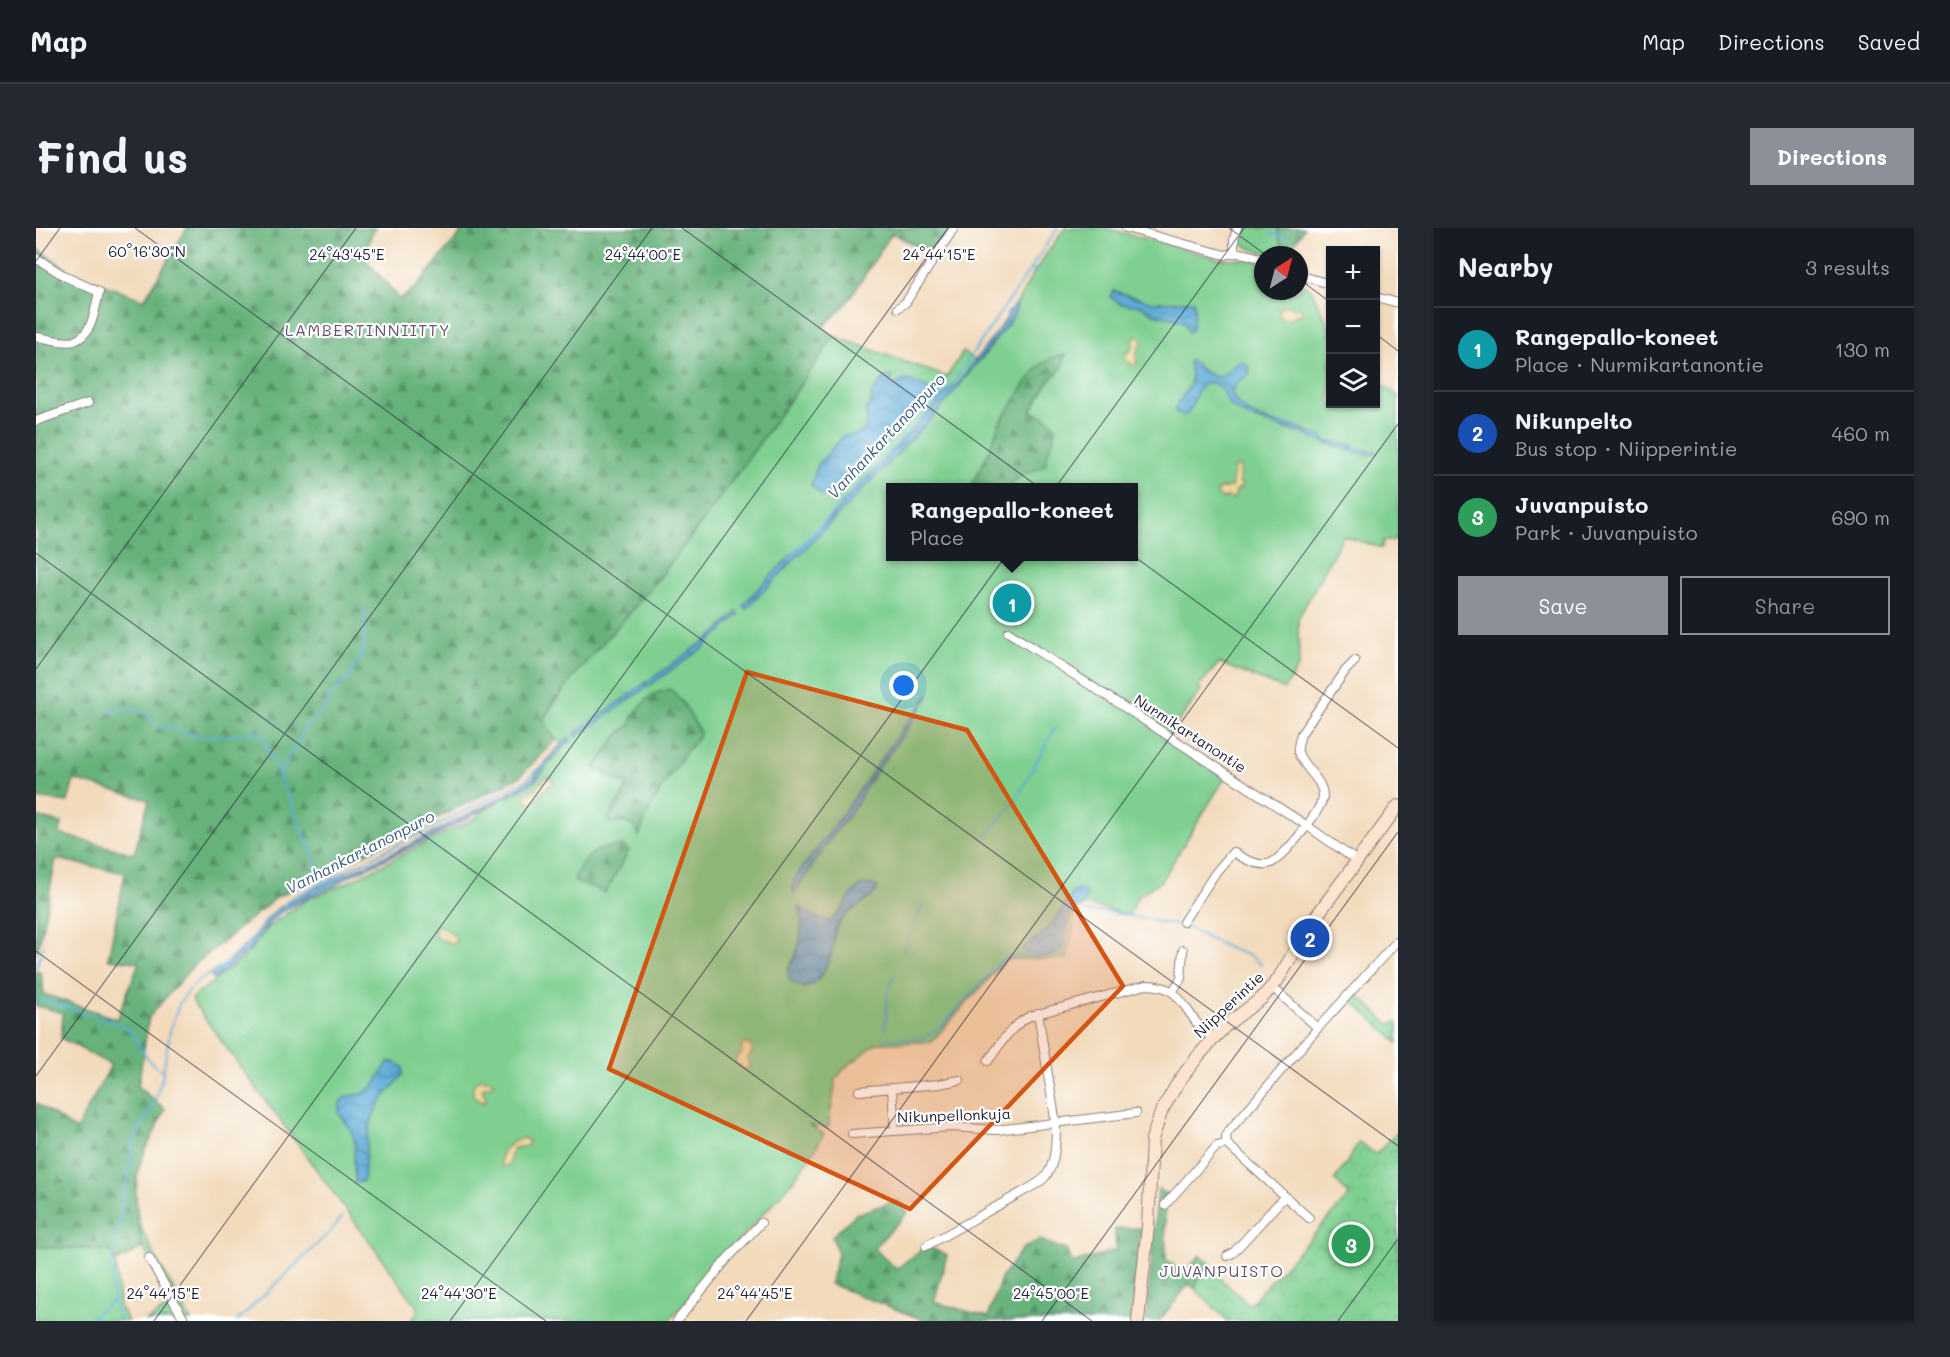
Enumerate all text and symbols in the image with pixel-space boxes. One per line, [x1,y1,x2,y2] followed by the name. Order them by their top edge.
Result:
[30,23,87,59] text: Map
[1642,28,1685,55] text: Map
[1718,28,1825,55] text: Directions
[1858,28,1920,55] text: Saved
[1750,128,1914,185] button: Directions
[36,129,188,184] text: Find us
[108,241,186,261] text: 60°16'30"N
[309,244,385,264] text: 24°43'45"E
[605,244,682,264] text: 24°44'00"E
[902,244,976,264] text: 24°44'15"E
[1254,246,1308,300] north arrow
[1326,246,1380,408] map controls
[1326,246,1380,300] button: +
[1458,250,1553,284] text: Nearby
[1805,254,1890,280] text: 3 results
[1326,300,1380,354] button: −
[285,319,451,340] district label: LAMBERTINNIITTY
[1515,322,1718,351] text: Rangepallo-koneet
[1473,336,1482,362] text: 1
[1835,336,1890,362] text: 130 m
[1515,351,1764,377] text: Place · Nurmikartanontie
[1326,354,1380,408] button: layers
[822,368,950,503] water label: Vanhankartanonpuro
[1515,406,1632,435] text: Nikunpelto
[1472,420,1483,446] text: 2
[1832,420,1890,446] text: 460 m
[1515,435,1737,461] text: Bus stop · Niipperintie
[886,483,1138,561] popup
[1515,490,1648,519] text: Juvanpuisto
[910,495,1114,524] text: Rangepallo-koneet
[1472,504,1484,530] text: 3
[1831,504,1890,530] text: 690 m
[1515,519,1698,545] text: Park · Juvanpuisto
[910,524,964,550] text: Place
[1458,576,1668,635] button: Save
[1680,576,1890,635] button: Share
[992,580,1032,626] pin: 1
[889,671,918,700] your location
[1131,689,1251,777] street label: Nurmikartanontie
[282,805,438,898] water label: Vanhankartanonpuro
[1290,916,1330,960] pin: 2
[1189,967,1268,1042] street label: Niipperintie
[897,1103,1011,1127] street label: Nikunpellonkuja
[1332,1222,1370,1266] pin: 3
[1160,1260,1284,1281] district label: JUVANPUISTO
[126,1283,200,1303] text: 24°44'15"E
[421,1283,497,1303] text: 24°44'30"E
[717,1283,793,1303] text: 24°44'45"E
[1013,1283,1090,1303] text: 24°45'00"E

